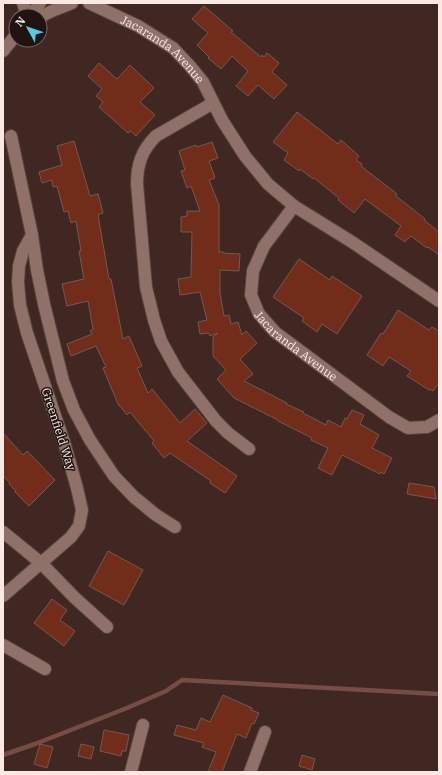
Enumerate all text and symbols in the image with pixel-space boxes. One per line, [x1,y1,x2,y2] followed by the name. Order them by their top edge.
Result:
[8,8,48,48] north arrow
[119,12,208,86] street label: Jacaranda Avenue
[12,14,29,29] text: N
[252,307,341,384] street label: Jacaranda Avenue
[39,386,80,473] street label: Greenfield Way

